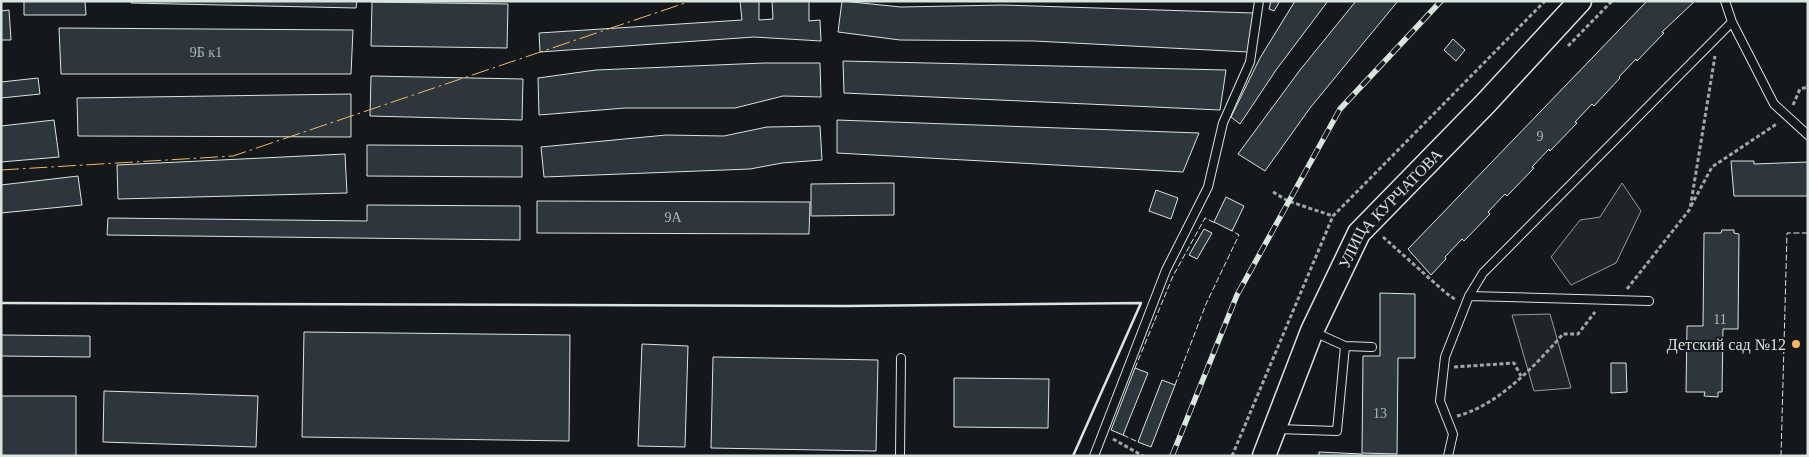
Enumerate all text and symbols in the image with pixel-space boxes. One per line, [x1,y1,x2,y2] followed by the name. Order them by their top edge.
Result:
[190,45,222,60] house number: 9Б к1
[1537,129,1544,144] house number: 9
[1335,145,1446,271] street label: УЛИЦА КУРЧАТОВА
[664,210,682,225] house number: 9А
[1713,312,1727,327] house number: 11
[1667,336,1786,354] place label: Детский сад №12
[1790,338,1802,350] marker: Детский сад №12
[1373,406,1387,421] house number: 13

